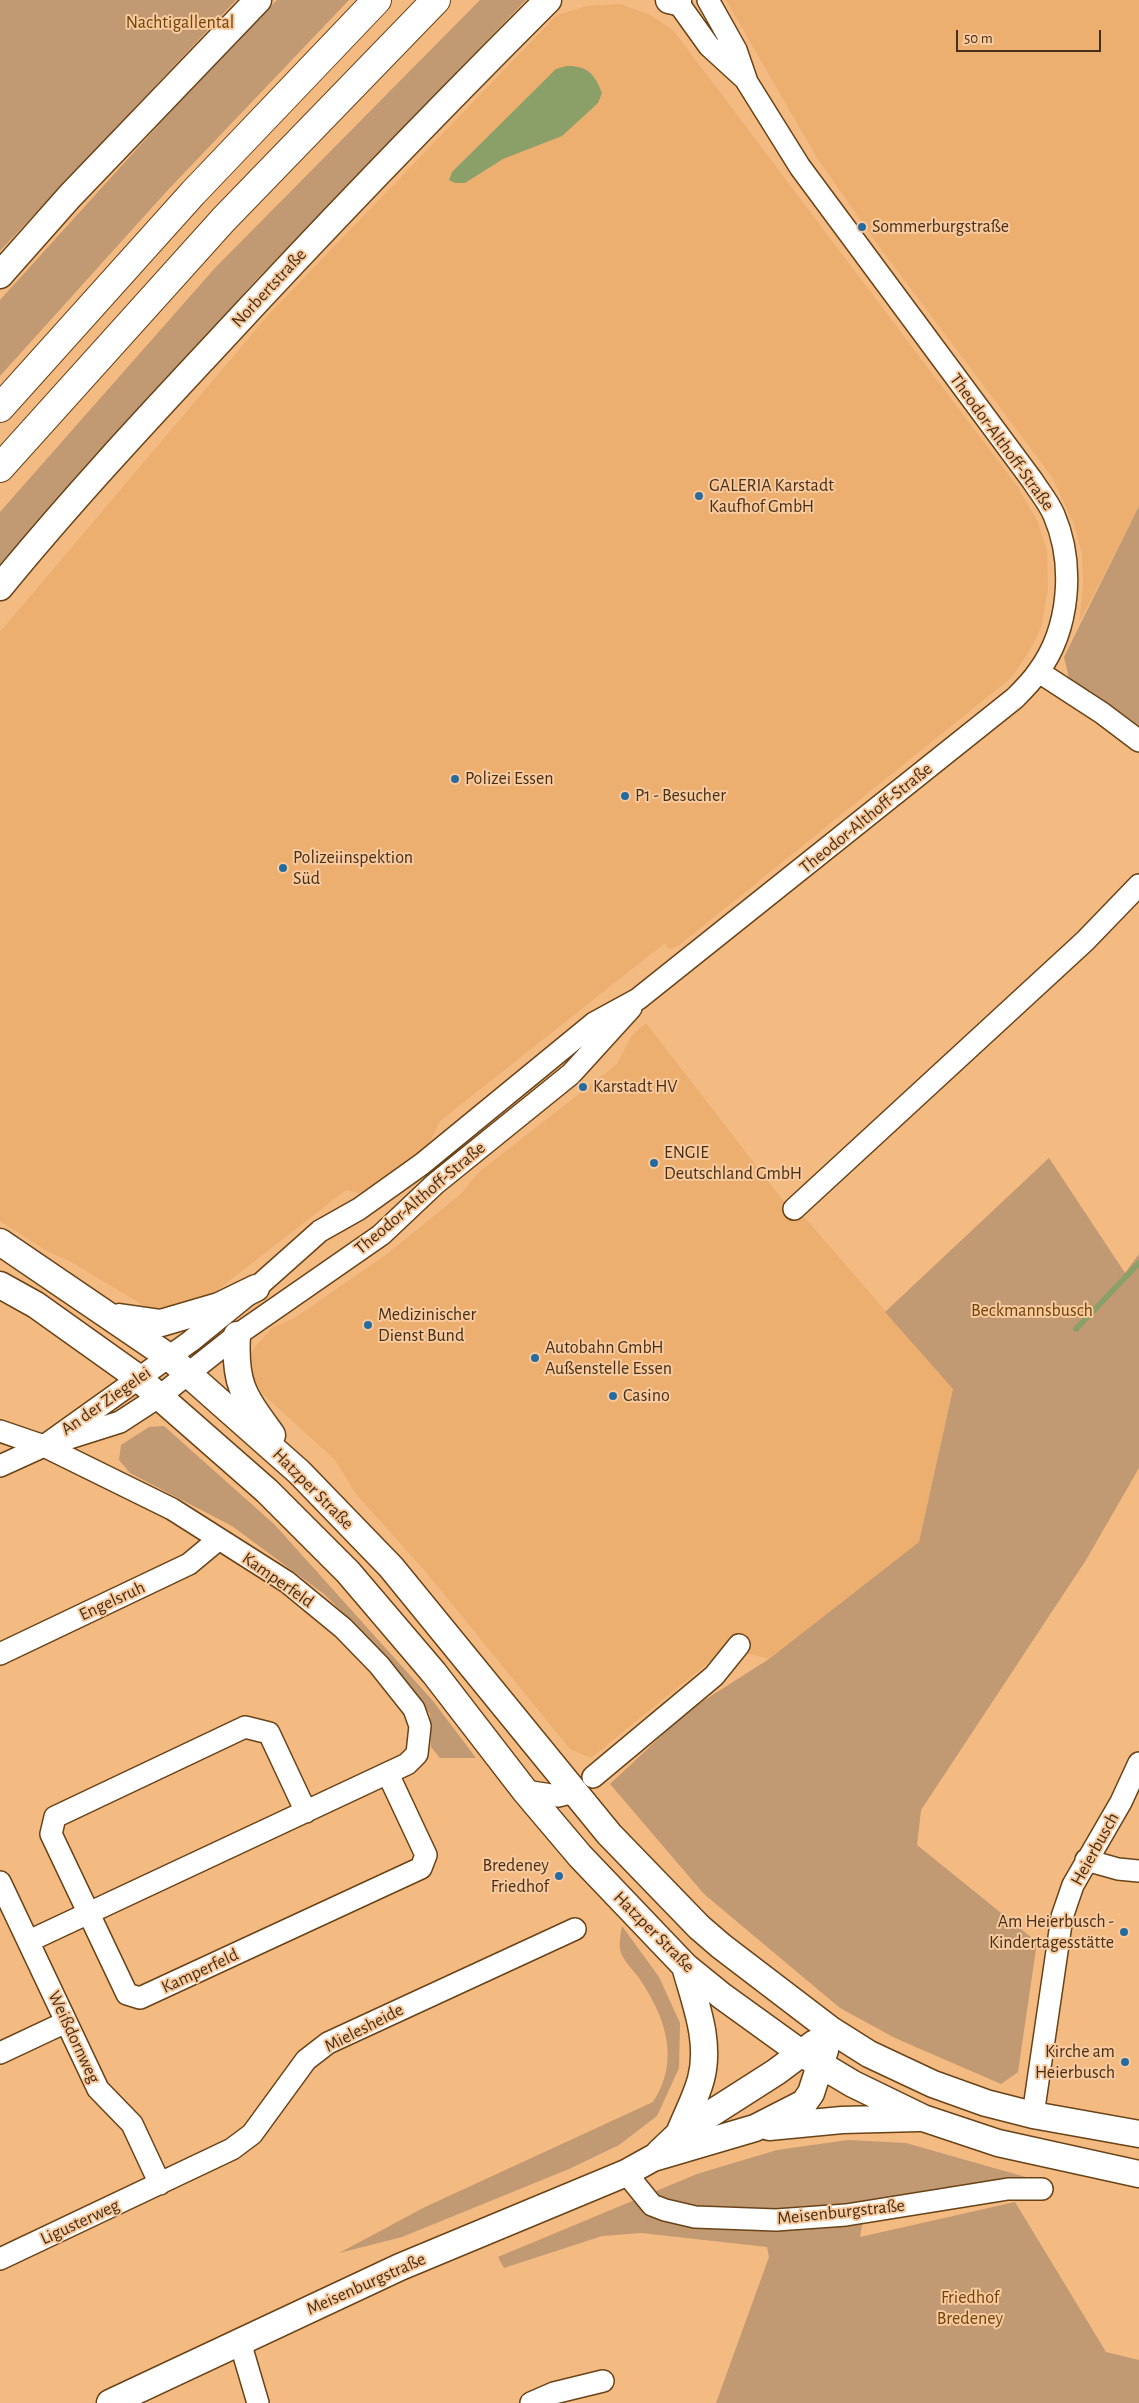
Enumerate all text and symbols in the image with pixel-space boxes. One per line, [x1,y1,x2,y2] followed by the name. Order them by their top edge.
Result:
[126,12,234,34] park label: Nachtigallental
[959,20,1104,52] scale bar
[964,31,993,46] text: 50 m
[872,216,1009,238] place label: Sommerburgstraße
[856,221,868,233] marker: Sommerburgstraße
[227,244,311,332] street label: Norbertstraße
[945,369,1059,515] street label: Theodor-Althoff-Straße
[709,475,834,518] place label: GALERIA Karstadt Kaufhof GmbH
[693,490,705,502] marker: GALERIA Karstadt Kaufhof GmbH
[795,758,937,878] street label: Theodor-Althoff-Straße
[465,768,554,790] place label: Polizei Essen
[449,773,461,785] marker: Polizei Essen
[635,785,726,807] place label: P1 - Besucher
[619,790,631,802] marker: P1 - Besucher
[293,847,413,890] place label: Polizeiinspektion Süd
[277,862,289,874] marker: Polizeiinspektion Süd
[593,1076,678,1098] place label: Karstadt HV
[577,1081,589,1093] marker: Karstadt HV
[350,1137,490,1259] street label: Theodor-Althoff-Straße
[664,1142,802,1184] place label: ENGIE Deutschland GmbH
[648,1157,660,1169] marker: ENGIE Deutschland GmbH
[971,1300,1093,1322] park label: Beckmannsbusch
[378,1304,476,1346] place label: Medizinischer Dienst Bund
[362,1319,374,1331] marker: Medizinischer Dienst Bund
[545,1337,672,1380] place label: Autobahn GmbH Außenstelle Essen
[529,1352,541,1364] marker: Autobahn GmbH Außenstelle Essen
[57,1362,155,1440] street label: An der Ziegelei
[623,1385,670,1407] place label: Casino
[607,1390,619,1402] marker: Casino
[268,1444,358,1534] street label: Hatzper Straße
[238,1547,318,1613] street label: Kamperfeld
[76,1576,148,1626] street label: Engelsruh
[1066,1809,1124,1889] street label: Heierbusch
[483,1855,549,1898] place label: Bredeney Friedhof
[553,1870,565,1882] marker: Bredeney Friedhof
[609,1887,699,1977] street label: Hatzper Straße
[989,1911,1114,1954] place label: Am Heierbusch - Kindertagesstätte
[1118,1926,1130,1938] marker: Am Heierbusch - Kindertagesstätte
[158,1944,242,1998] street label: Kamperfeld
[43,1987,105,2087] street label: Weißdornweg
[321,1999,407,2057] street label: Mielesheide
[1035,2041,1115,2084] place label: Kirche am Heierbusch
[1119,2056,1131,2068] marker: Kirche am Heierbusch
[37,2194,123,2250] street label: Ligusterweg
[776,2195,906,2229] street label: Meisenburgstraße
[303,2248,429,2320] street label: Meisenburgstraße
[937,2287,1003,2330] park label: Friedhof Bredeney

